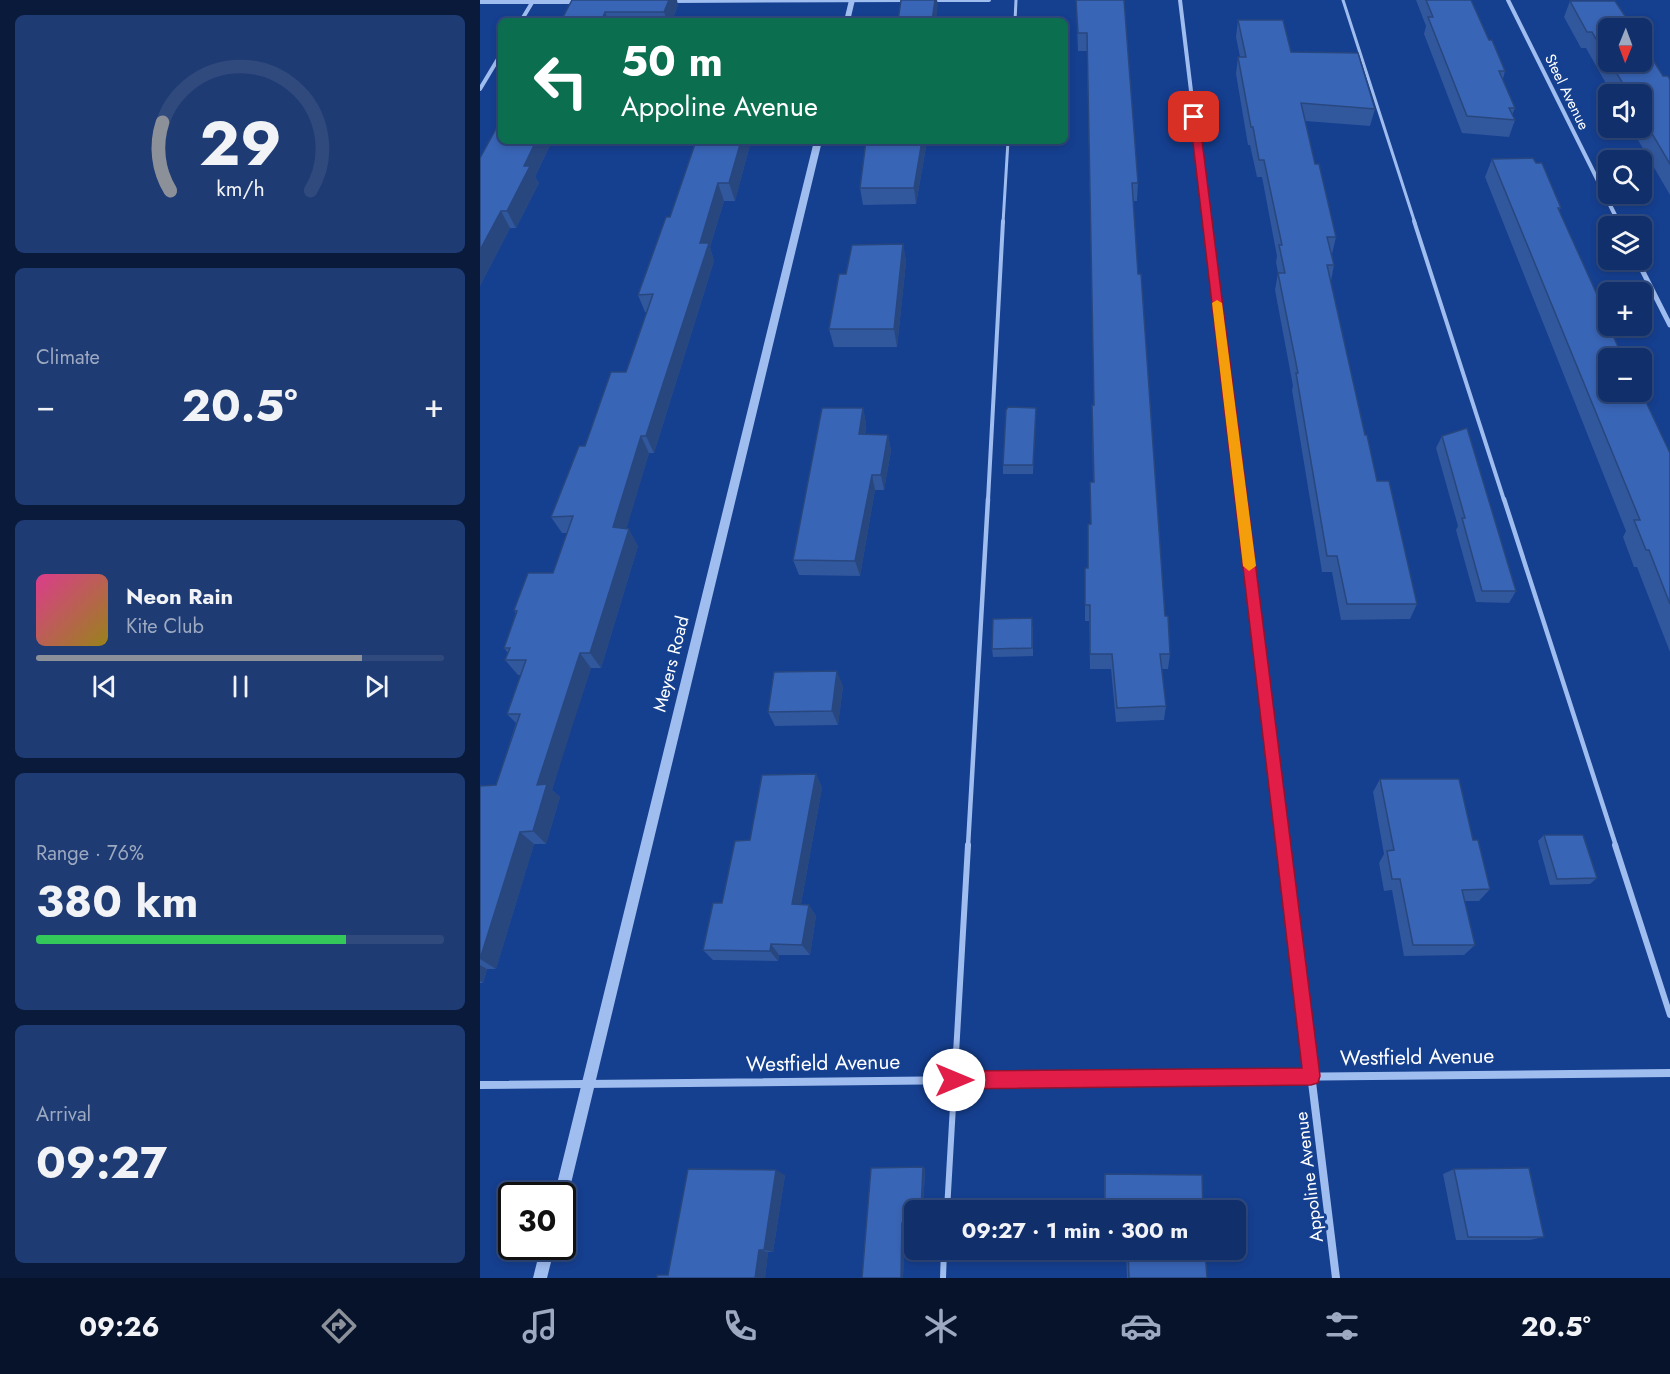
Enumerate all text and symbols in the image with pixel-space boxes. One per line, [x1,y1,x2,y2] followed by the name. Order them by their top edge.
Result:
[1598,18,1652,72] north arrow
[1598,18,1652,402] map controls
[621,31,723,92] text: 50 m
[522,42,600,120] icon: left
[1539,50,1595,134] street label: Steel Avenue
[1598,84,1652,138] button: sound
[621,87,818,126] text: Appoline Avenue
[1168,91,1219,142] pin
[199,98,281,188] text: 29
[1177,100,1210,133] icon: arrive
[1598,150,1652,204] button: search
[216,173,264,204] text: km/h
[1598,216,1652,270] button: layers
[1598,282,1652,336] button: +
[36,343,100,372] text: Climate
[1598,348,1652,402] button: −
[181,373,298,438] text: 20.5°
[36,382,55,429] text: −
[424,382,444,429] text: +
[126,580,233,612] text: Neon Rain
[126,612,204,641] text: Kite Club
[647,613,695,715] street label: Meyers Road
[88,670,121,703] icon: previous
[224,670,257,703] icon: pause
[360,670,393,703] icon: next
[36,839,144,868] text: Range · 76%
[36,869,198,934] text: 380 km
[1340,1041,1495,1073] street label: Westfield Avenue
[746,1047,901,1079] street label: Westfield Avenue
[922,1048,986,1112] position arrow
[36,1100,91,1129] text: Arrival
[1288,1110,1330,1244] street label: Appoline Avenue
[36,1130,167,1195] text: 09:27
[498,1182,576,1260] speed limit sign: 30
[962,1214,1188,1246] text: 09:27 · 1 min · 300 m
[318,1305,360,1347] icon: directions
[519,1305,561,1347] icon: music
[719,1305,761,1347] icon: phone
[920,1305,962,1347] icon: climate
[1120,1305,1162,1347] icon: car
[1321,1305,1363,1347] icon: filters
[79,1307,160,1346] text: 09:26
[1521,1307,1591,1346] text: 20.5°

